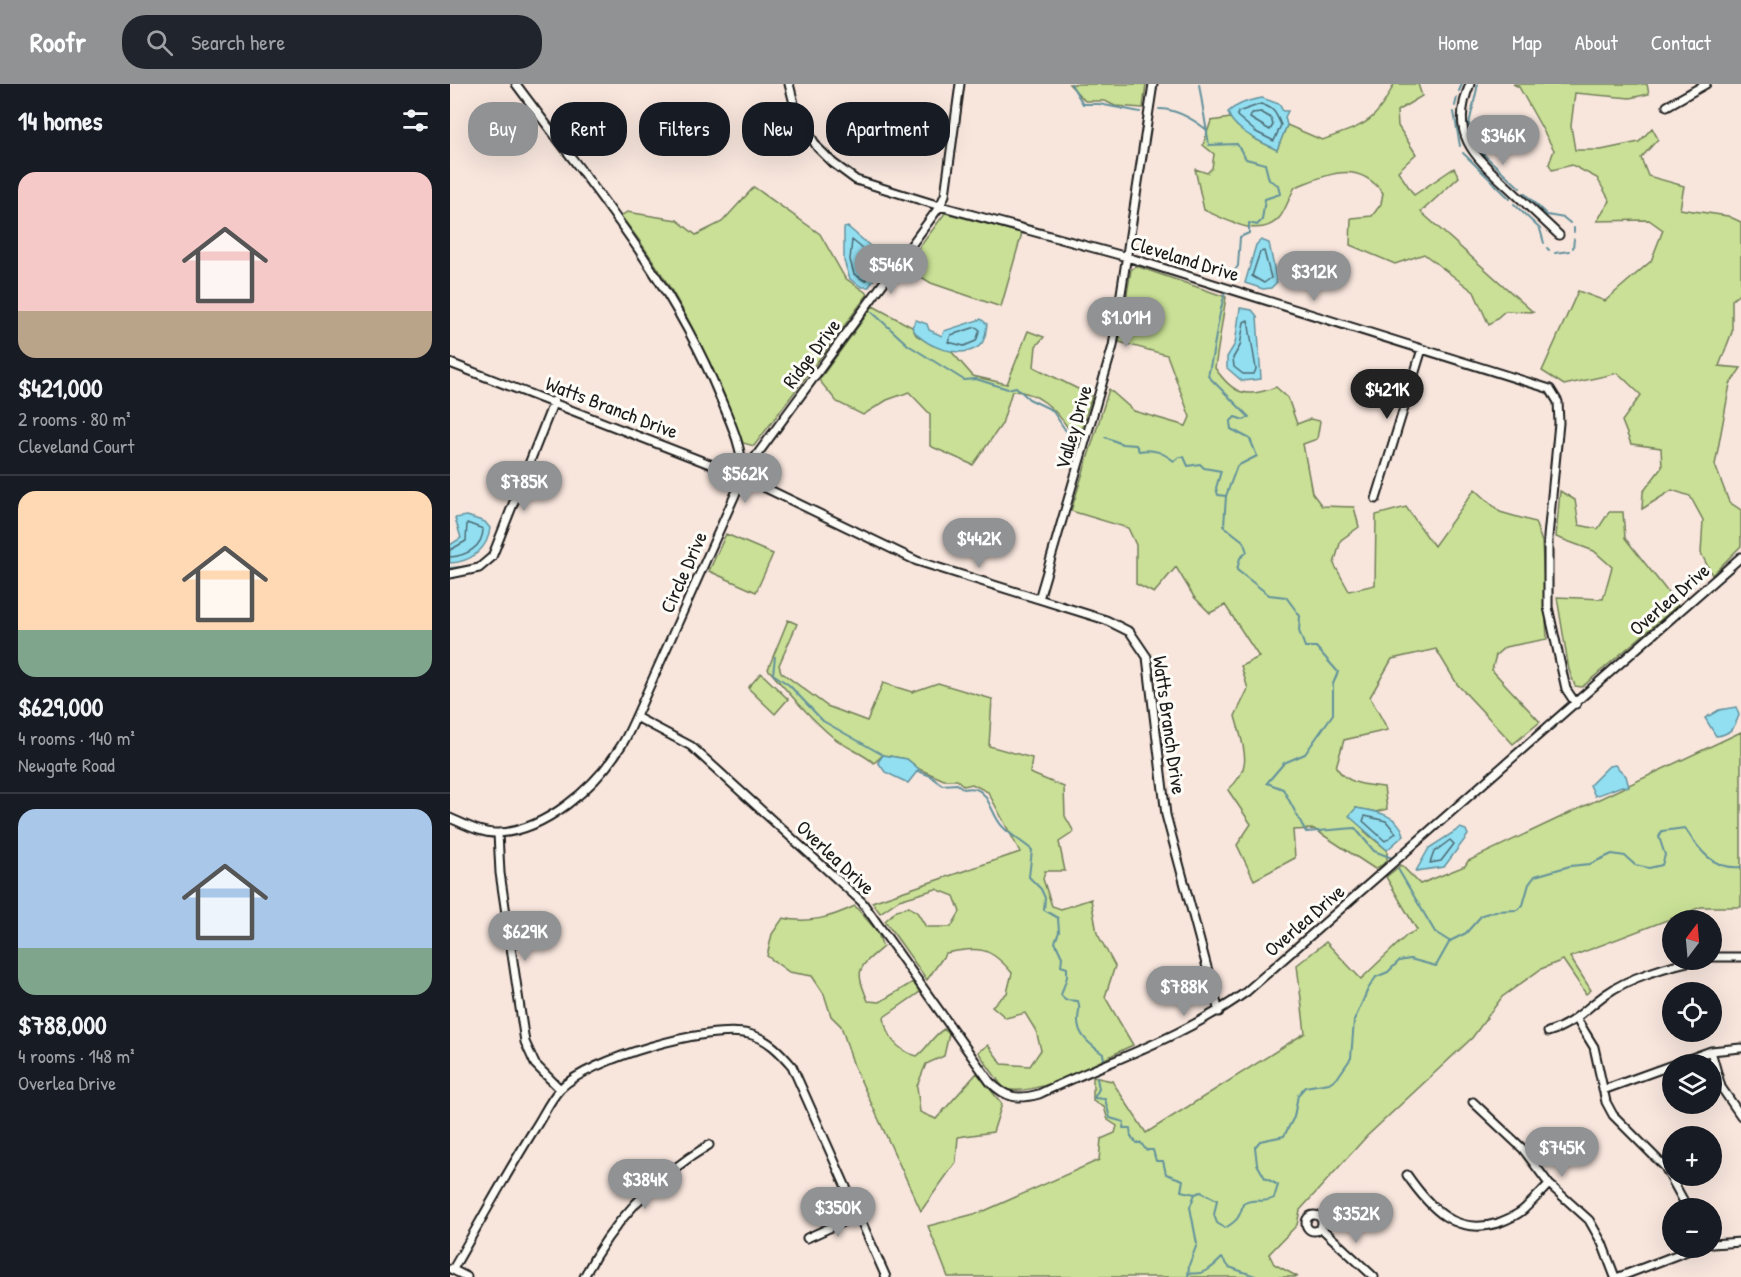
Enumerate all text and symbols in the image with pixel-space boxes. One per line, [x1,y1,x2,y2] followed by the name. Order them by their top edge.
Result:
[122,15,542,69] search box
[30,23,86,61] text: Roofr
[143,26,176,59] icon: search
[191,27,285,57] text: Search here
[1438,28,1479,57] text: Home
[1512,28,1542,57] text: Map
[1575,28,1618,57] text: About
[1651,28,1711,57] text: Contact
[468,102,538,156] chip: Buy
[550,102,627,156] chip: Rent
[639,102,730,156] chip: Filters
[742,102,814,156] chip: New
[826,102,950,156] chip: Apartment
[18,103,103,138] text: 14 homes
[399,104,432,137] icon: filters
[1461,115,1545,166] pin: $346K
[1480,121,1526,148] text: $346K
[171,211,279,319] icon: home
[1127,229,1243,287] street label: Cleveland Drive
[849,244,933,295] pin: $546K
[869,250,913,277] text: $546K
[1272,251,1356,302] pin: $312K
[1291,257,1337,284] text: $312K
[1077,297,1175,348] pin: $1.01M
[1101,303,1151,330] text: $1.01M
[776,313,846,393] street label: Ridge Drive
[542,369,682,445] street label: Watts Branch Drive
[1345,369,1429,420] pin: $421K
[18,370,103,405] text: $421,000
[1365,375,1409,402] text: $421K
[1048,382,1098,472] street label: Valley Drive
[18,405,131,432] text: 2 rooms · 80 m²
[18,432,134,459] text: Cleveland Court
[703,453,787,504] pin: $562K
[722,459,768,486] text: $562K
[482,461,566,512] pin: $785K
[500,467,548,494] text: $785K
[937,518,1021,569] pin: $442K
[957,524,1001,551] text: $442K
[653,527,713,617] street label: Circle Drive
[171,530,279,638] icon: home
[1623,557,1715,641] street label: Overlea Drive
[1147,654,1193,796] street label: Watts Branch Drive
[18,689,103,724] text: $629,000
[18,724,135,751] text: 4 rooms · 140 m²
[18,751,115,778] text: Newgate Road
[791,814,881,900] street label: Overlea Drive
[171,848,279,956] icon: home
[1258,878,1350,962] street label: Overlea Drive
[1662,910,1722,970] north arrow
[1662,910,1722,1258] map controls
[483,911,567,962] pin: $629K
[502,917,548,944] text: $629K
[1142,966,1226,1017] pin: $788K
[1160,972,1208,999] text: $788K
[1662,982,1722,1042] button: locate
[18,1007,107,1042] text: $788,000
[18,1042,135,1069] text: 4 rooms · 148 m²
[1662,1054,1722,1114] button: layers
[18,1069,116,1096] text: Overlea Drive
[1662,1126,1722,1186] button: +
[1520,1127,1604,1178] pin: $745K
[1539,1133,1585,1160] text: $745K
[603,1159,687,1210] pin: $384K
[622,1165,668,1192] text: $384K
[796,1187,880,1238] pin: $350K
[815,1193,861,1220] text: $350K
[1314,1193,1398,1244] pin: $352K
[1662,1198,1722,1258] button: −
[1332,1199,1380,1226] text: $352K

